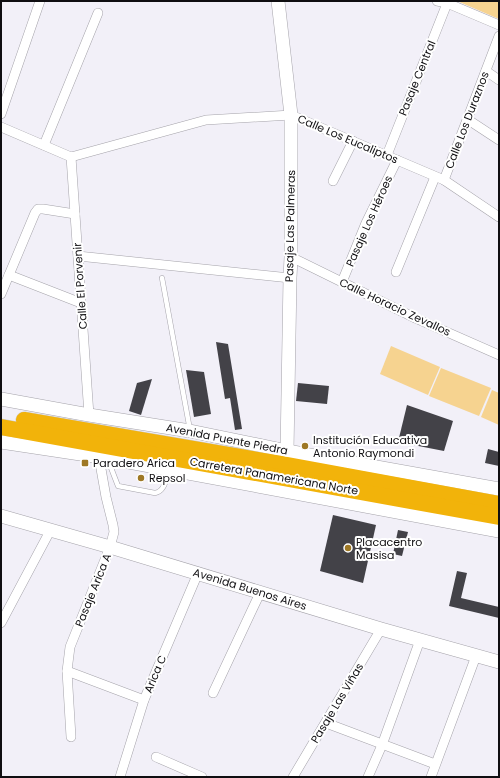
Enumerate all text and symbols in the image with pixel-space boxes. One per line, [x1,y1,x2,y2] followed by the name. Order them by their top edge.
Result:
[395,38,439,118] street label: Pasaje Central
[441,69,493,171] street label: Calle Los Duraznos
[295,111,401,168] street label: Calle Los Eucaliptos
[281,169,299,282] street label: Pasaje Las Palmeras
[342,173,396,269] street label: Pasaje Los Héroes
[69,242,91,330] street label: Calle El Porvenir
[337,274,454,340] street label: Calle Horacio Zevallos
[165,419,289,459] street label: Avenida Puente Piedra
[313,432,427,461] place label: Institución Educativa Antonio Raymondi
[300,441,310,451] marker: Institución Educativa Antonio Raymondi
[189,453,360,499] street label: Carretera Panamericana Norte
[93,455,175,471] place label: Paradero Arica
[80,458,90,468] marker: Paradero Arica
[149,470,185,486] place label: Repsol
[136,473,146,483] marker: Repsol
[356,534,422,563] place label: Placacentro Masisa
[343,543,353,553] marker: Placacentro Masisa
[71,550,115,629] street label: Pasaje Arica A
[191,564,309,614] street label: Avenida Buenos Aires
[140,653,170,695] street label: Arica C
[307,660,367,746] street label: Pasaje Las Viñas

